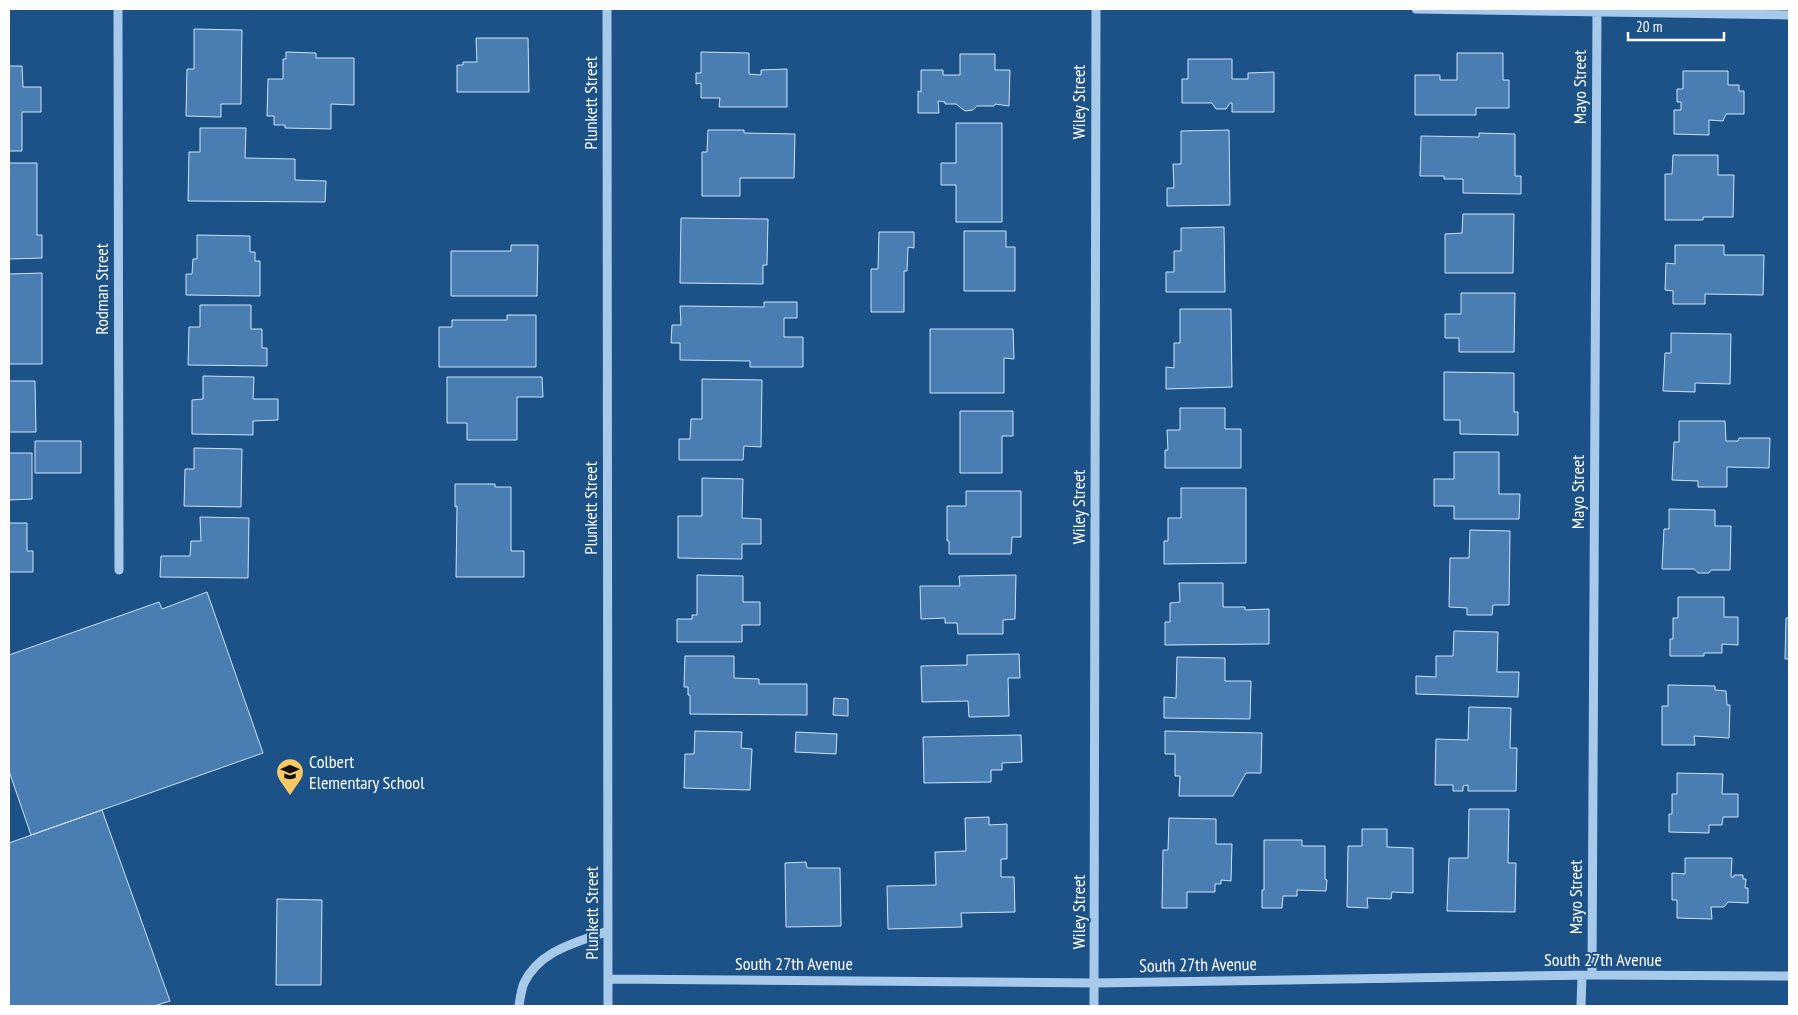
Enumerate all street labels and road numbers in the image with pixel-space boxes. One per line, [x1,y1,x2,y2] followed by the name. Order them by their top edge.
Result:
[1568,50,1591,124] street label: Mayo Street
[579,56,602,150] street label: Plunkett Street
[1067,65,1090,139] street label: Wiley Street
[90,243,113,335] street label: Rodman Street
[1566,455,1589,529] street label: Mayo Street
[579,461,602,555] street label: Plunkett Street
[1067,470,1090,544] street label: Wiley Street
[1564,860,1587,934] street label: Mayo Street
[580,866,603,960] street label: Plunkett Street
[1067,875,1090,949] street label: Wiley Street
[1544,948,1662,971] street label: South 27th Avenue
[735,952,853,975] street label: South 27th Avenue
[1139,952,1257,977] street label: South 27th Avenue

